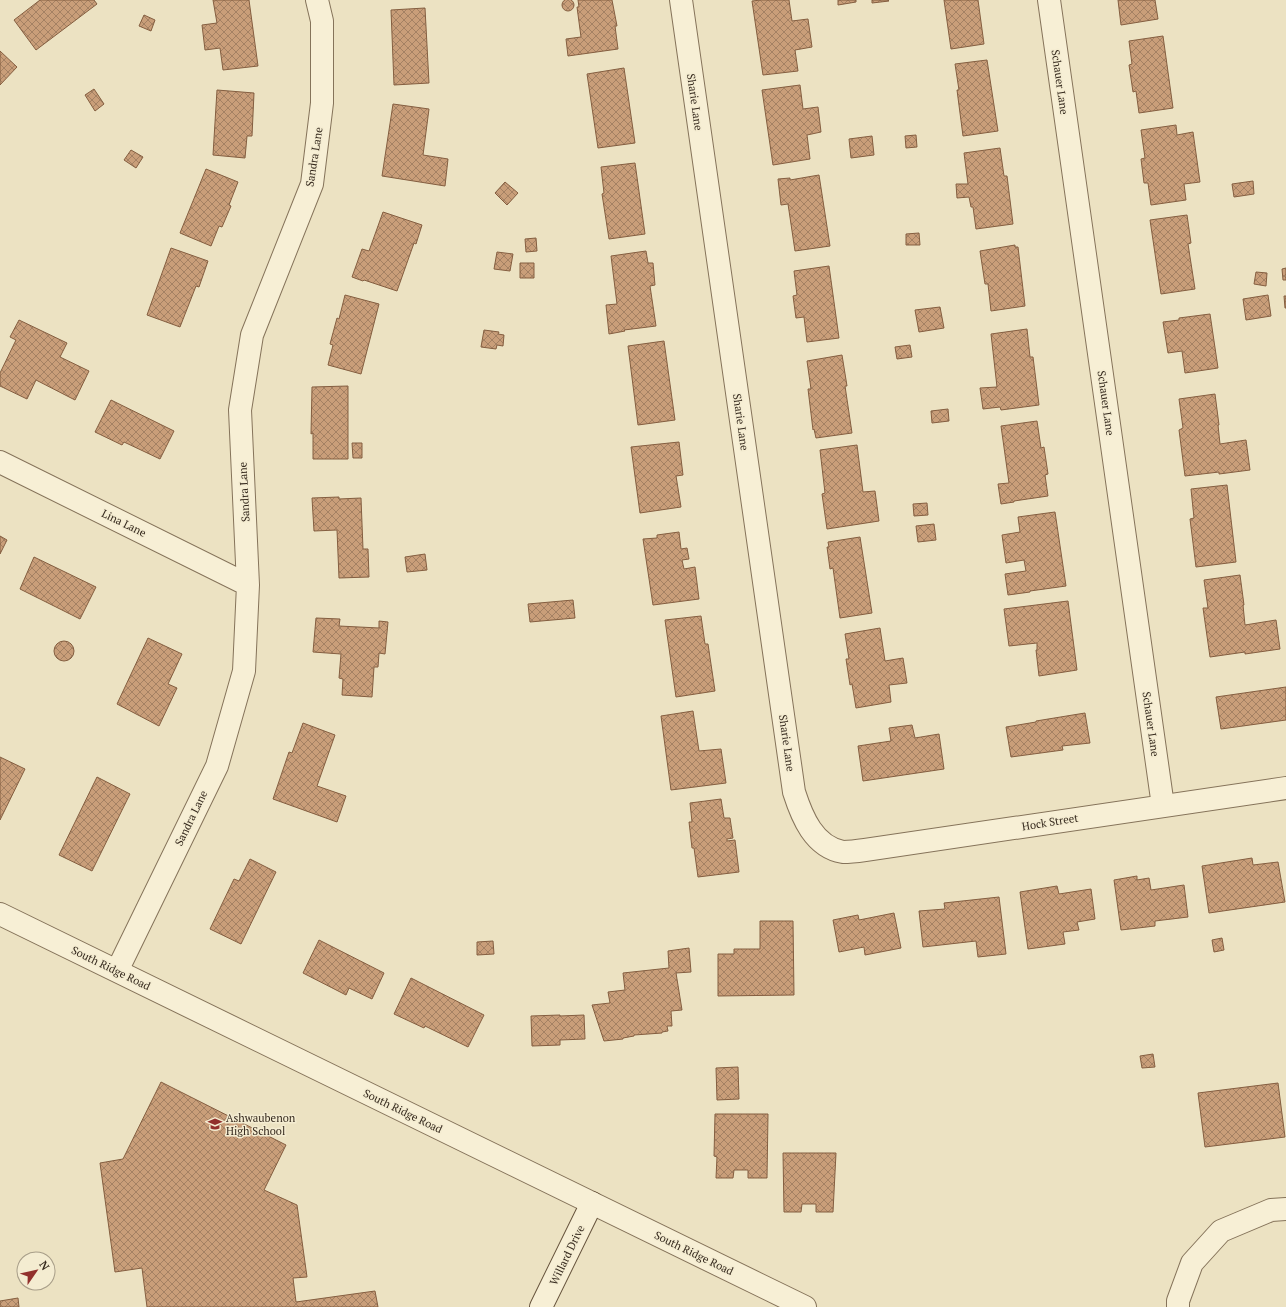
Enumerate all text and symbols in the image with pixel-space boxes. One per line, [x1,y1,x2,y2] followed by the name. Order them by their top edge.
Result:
[1049,49,1072,116] street label: Schauer Lane
[684,73,706,132] street label: Sharie Lane
[302,126,326,188] street label: Sandra Lane
[1095,370,1118,437] street label: Schauer Lane
[730,393,752,452] street label: Sharie Lane
[235,461,253,522] street label: Sandra Lane
[99,506,149,540] street label: Lina Lane
[1140,691,1163,758] street label: Schauer Lane
[776,714,798,773] street label: Sharie Lane
[172,787,211,848] street label: Sandra Lane
[1021,811,1079,833] street label: Hock Street
[69,943,153,993] street label: South Ridge Road
[361,1086,445,1136] street label: South Ridge Road
[226,1111,296,1138] place label: Ashwaubenon High School
[207,1116,223,1132] school or university icon: Ashwaubenon High School
[546,1222,588,1287] street label: Willard Drive
[652,1228,736,1278] street label: South Ridge Road
[16,1251,56,1291] north arrow
[36,1258,53,1273] text: N

